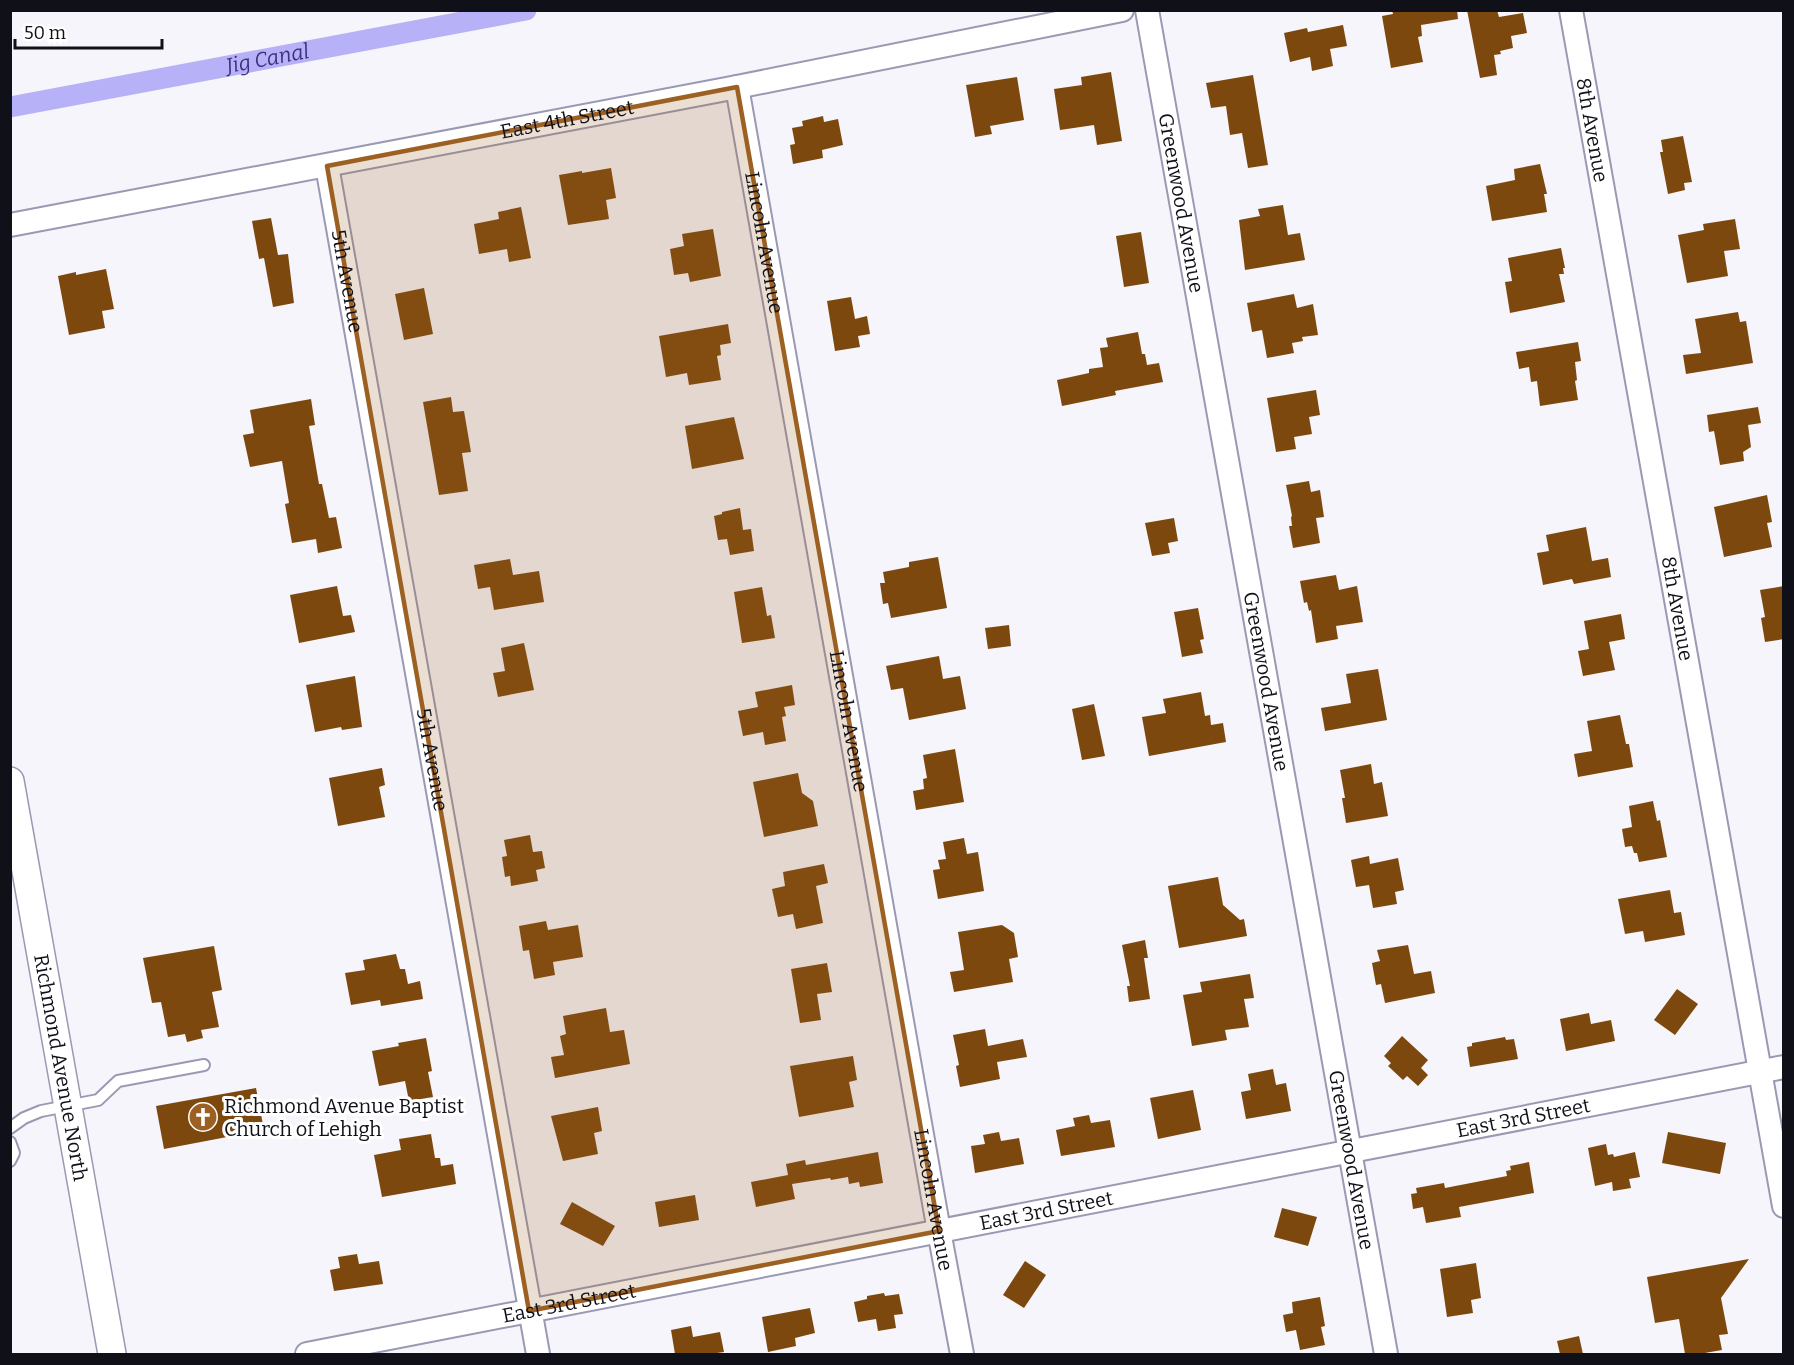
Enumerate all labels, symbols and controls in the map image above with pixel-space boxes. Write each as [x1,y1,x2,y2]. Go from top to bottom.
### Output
scale bar [15,12,162,50]
text: 50 m [24,22,66,44]
water label: Jig Canal [222,38,312,80]
street label: 8th Avenue [1571,76,1613,184]
street label: East 4th Street [498,95,636,144]
street label: Greenwood Avenue [1154,111,1209,295]
street label: Lincoln Avenue [740,170,789,315]
street label: 5th Avenue [327,228,368,335]
street label: 8th Avenue [1657,554,1699,663]
street label: Greenwood Avenue [1239,590,1294,773]
street label: Lincoln Avenue [825,648,873,794]
street label: 5th Avenue [411,706,453,813]
street label: Richmond Avenue North [29,952,93,1183]
street label: Greenwood Avenue [1324,1068,1379,1252]
street label: East 3rd Street [1454,1093,1592,1142]
place label: Richmond Avenue Baptist Church of Lehigh [224,1094,464,1141]
church icon: Richmond Avenue Baptist Church of Lehigh [187,1101,219,1133]
street label: Lincoln Avenue [909,1127,958,1273]
street label: East 3rd Street [977,1186,1115,1235]
street label: East 3rd Street [500,1278,638,1328]

